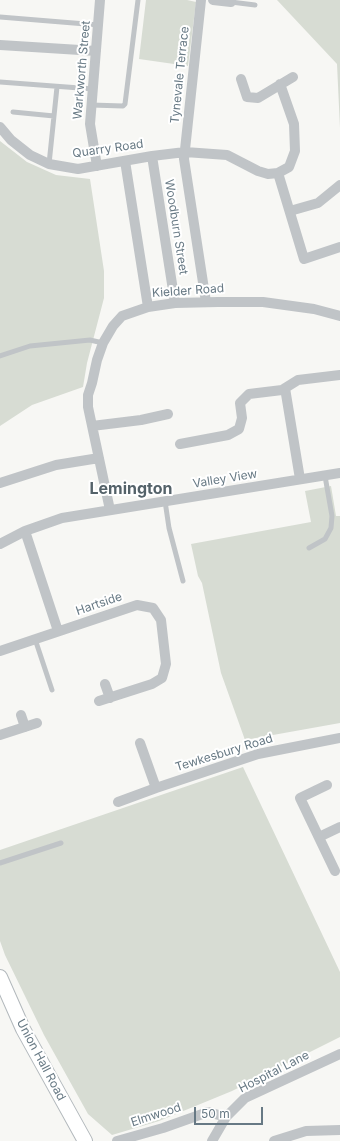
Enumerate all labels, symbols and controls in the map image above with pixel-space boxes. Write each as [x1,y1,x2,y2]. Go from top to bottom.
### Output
street label: Warkworth Street [71,20,93,120]
street label: Tynevale Terrace [168,26,192,124]
street label: Quarry Road [72,137,144,161]
street label: Woodburn Street [161,178,191,276]
street label: Kielder Road [151,281,225,301]
street label: Valley View [192,467,258,491]
district label: Lemington [89,479,173,499]
street label: Hartside [74,589,124,619]
street label: Tewkesbury Road [173,731,275,775]
street label: Union Hall Road [13,1017,69,1103]
street label: Hospital Lane [236,1048,312,1096]
scale bar [196,1099,265,1125]
street label: Elmwood [129,1100,183,1130]
text: 50 m [201,1106,230,1121]

